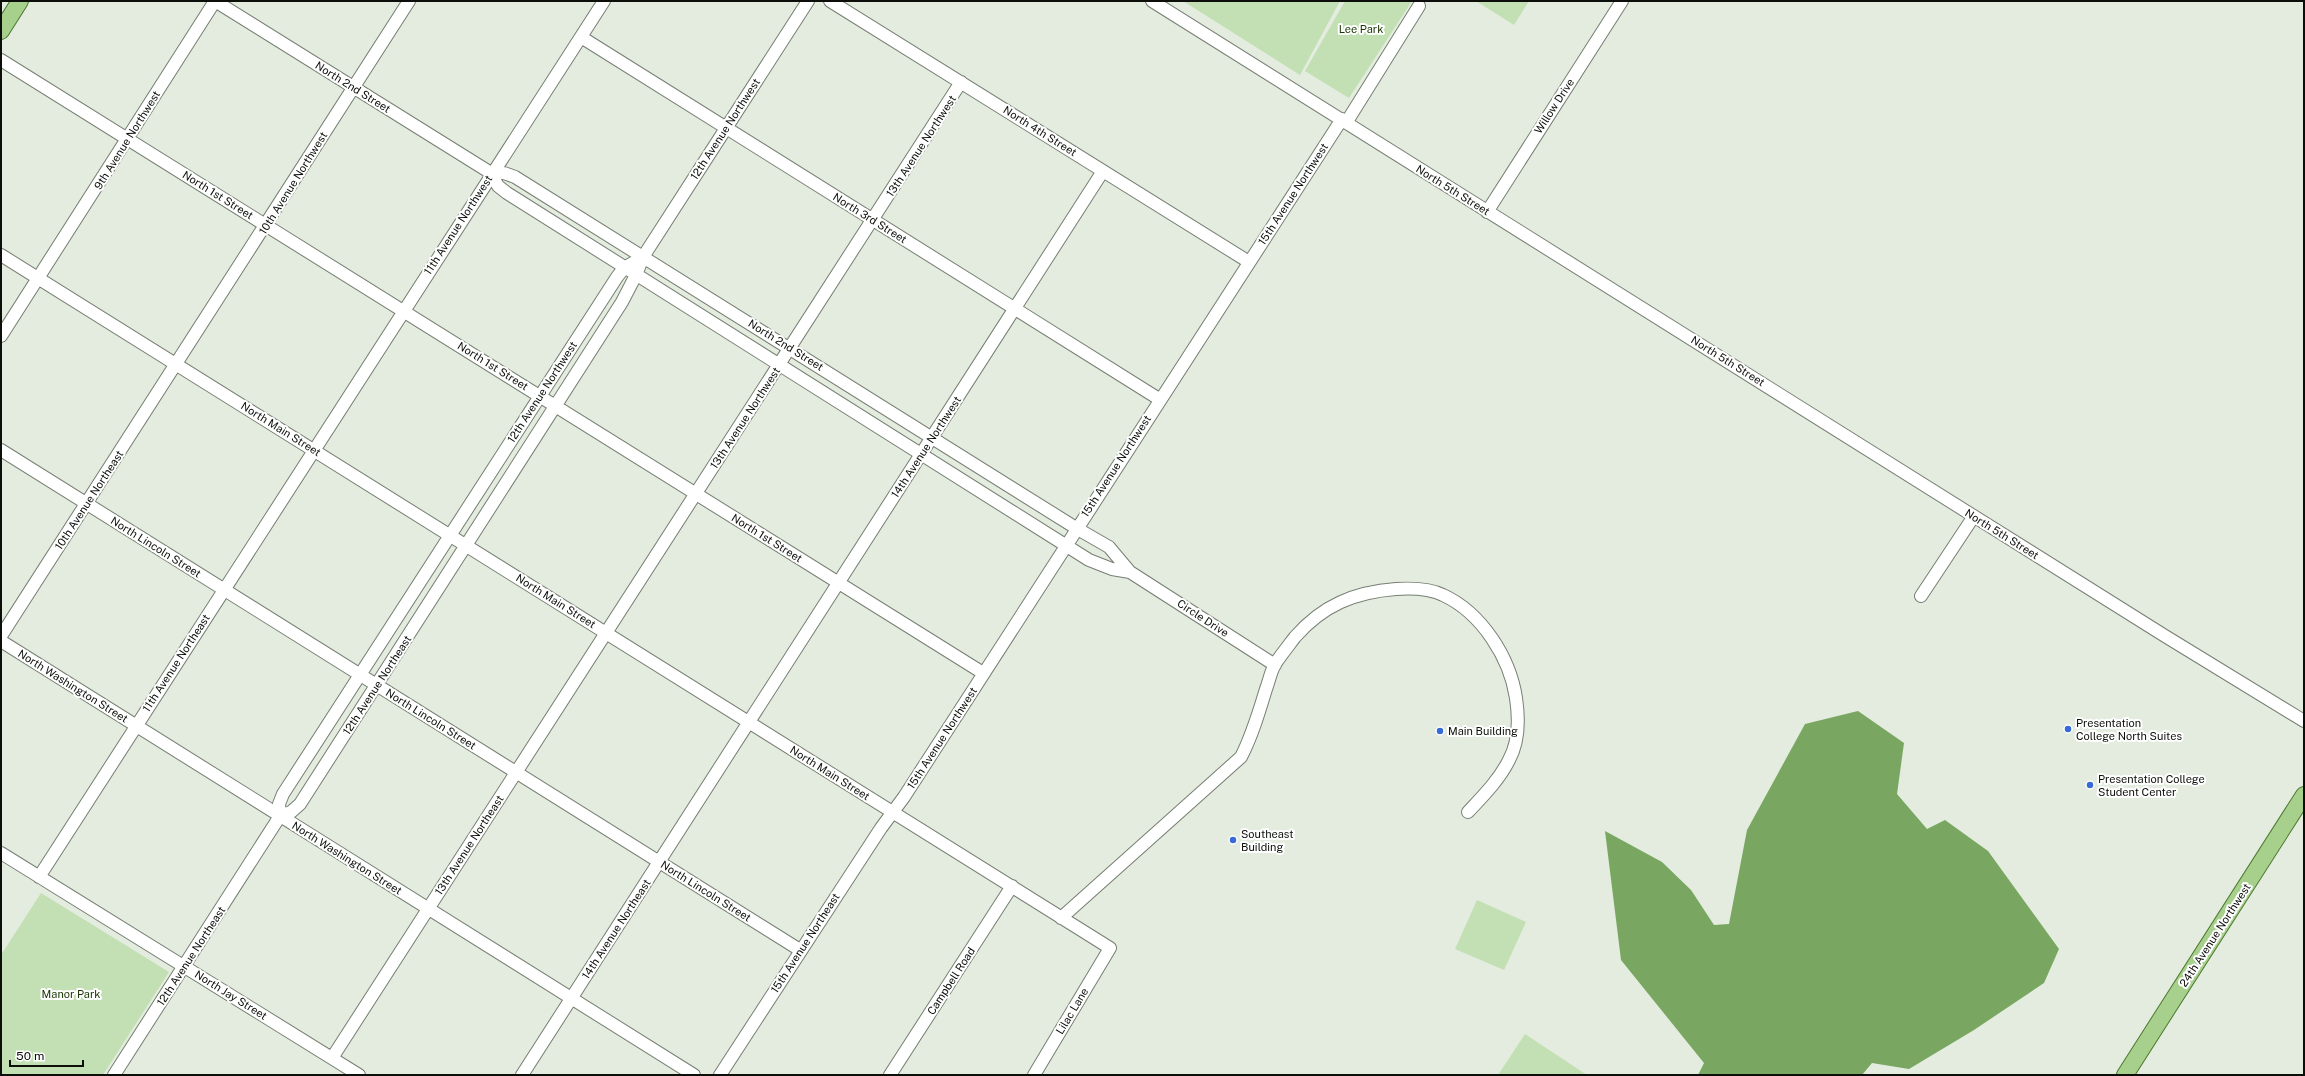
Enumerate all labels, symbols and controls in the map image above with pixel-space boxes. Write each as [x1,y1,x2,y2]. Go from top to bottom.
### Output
park label: Lee Park [1339,23,1383,35]
street label: North 2nd Street [313,59,393,115]
street label: 12th Avenue Northwest [688,76,762,182]
street label: Willow Drive [1532,76,1576,136]
street label: 9th Avenue Northwest [92,89,162,191]
street label: 13th Avenue Northwest [884,93,958,199]
street label: North 4th Street [1001,104,1079,158]
street label: 10th Avenue Northwest [257,130,329,236]
street label: 15th Avenue Northwest [1256,141,1330,247]
street label: North 5th Street [1414,163,1492,217]
street label: North 1st Street [181,168,255,222]
street label: 11th Avenue Northwest [421,173,495,277]
street label: North 3rd Street [831,191,909,245]
street label: North 2nd Street [746,317,826,373]
street label: North 5th Street [1689,334,1767,388]
street label: North 1st Street [456,339,530,393]
street label: 12th Avenue Northwest [505,339,579,445]
street label: 13th Avenue Northwest [708,365,782,471]
street label: 14th Avenue Northwest [889,394,963,500]
street label: North Main Street [239,400,323,458]
street label: 15th Avenue Northwest [1079,413,1153,519]
street label: 10th Avenue Northeast [52,448,126,552]
street label: North 5th Street [1963,507,2041,561]
street label: North 1st Street [730,511,804,565]
street label: North Lincoln Street [109,514,203,580]
street label: North Main Street [514,572,598,630]
street label: Circle Drive [1175,597,1231,639]
street label: 11th Avenue Northeast [140,612,212,714]
street label: 12th Avenue Northeast [340,633,414,737]
street label: North Washington Street [16,647,130,725]
street label: 15th Avenue Northwest [905,685,979,791]
street label: North Lincoln Street [384,686,478,752]
place label: Presentation College North Suites [2076,717,2182,742]
marker: Presentation College North Suites [2063,724,2073,734]
place label: Main Building [1448,725,1518,737]
marker: Main Building [1435,726,1445,736]
street label: North Main Street [788,744,872,802]
place label: Presentation College Student Center [2098,773,2205,798]
marker: Presentation College Student Center [2085,780,2095,790]
street label: 13th Avenue Northeast [432,793,506,897]
street label: North Washington Street [290,819,404,897]
place label: Southeast Building [1241,828,1293,853]
marker: Southeast Building [1228,835,1238,845]
street label: North Lincoln Street [659,858,753,924]
street label: 14th Avenue Northeast [579,877,653,981]
street label: 24th Avenue Northwest [2177,881,2253,989]
street label: 15th Avenue Northeast [768,891,842,995]
street label: 12th Avenue Northeast [154,904,228,1008]
street label: Campbell Road [925,945,977,1017]
street label: North Jay Street [193,968,269,1022]
street label: Lilac Lane [1053,986,1091,1036]
park label: Manor Park [42,988,100,1000]
scale bar [10,1042,83,1068]
text: 50 m [16,1049,44,1063]

